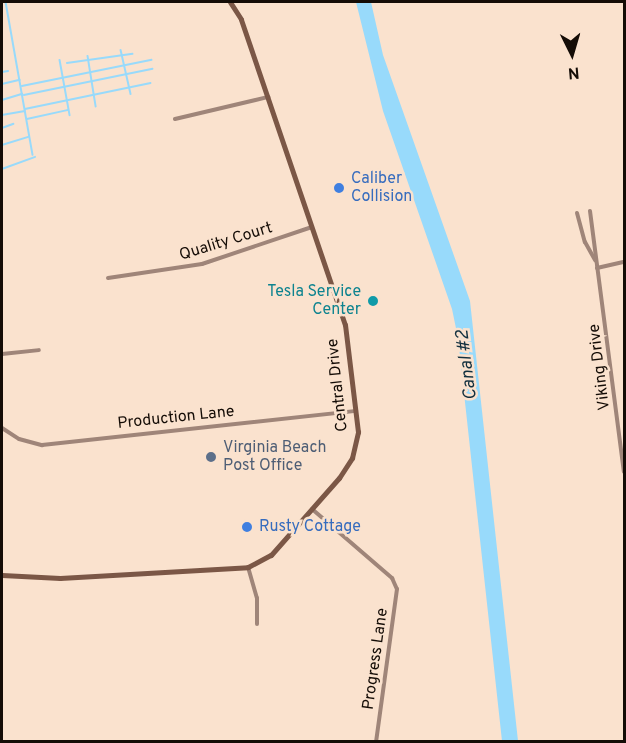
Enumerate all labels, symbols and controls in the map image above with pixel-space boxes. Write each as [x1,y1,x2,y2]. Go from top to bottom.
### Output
north arrow [542,24,602,84]
text: N [567,61,580,82]
place label: Caliber Collision [351,169,412,207]
marker: Caliber Collision [332,181,346,195]
street label: Quality Court [177,219,275,265]
place label: Tesla Service Center [267,282,361,320]
marker: Tesla Service Center [366,294,380,308]
street label: Viking Drive [585,323,615,411]
water label: Canal #2 [453,329,483,401]
street label: Central Drive [324,337,352,433]
street label: Production Lane [116,402,236,434]
place label: Virginia Beach Post Office [223,438,326,476]
marker: Virginia Beach Post Office [204,450,218,464]
place label: Rusty Cottage [259,517,361,537]
marker: Rusty Cottage [240,520,254,534]
street label: Progress Lane [359,607,393,711]

